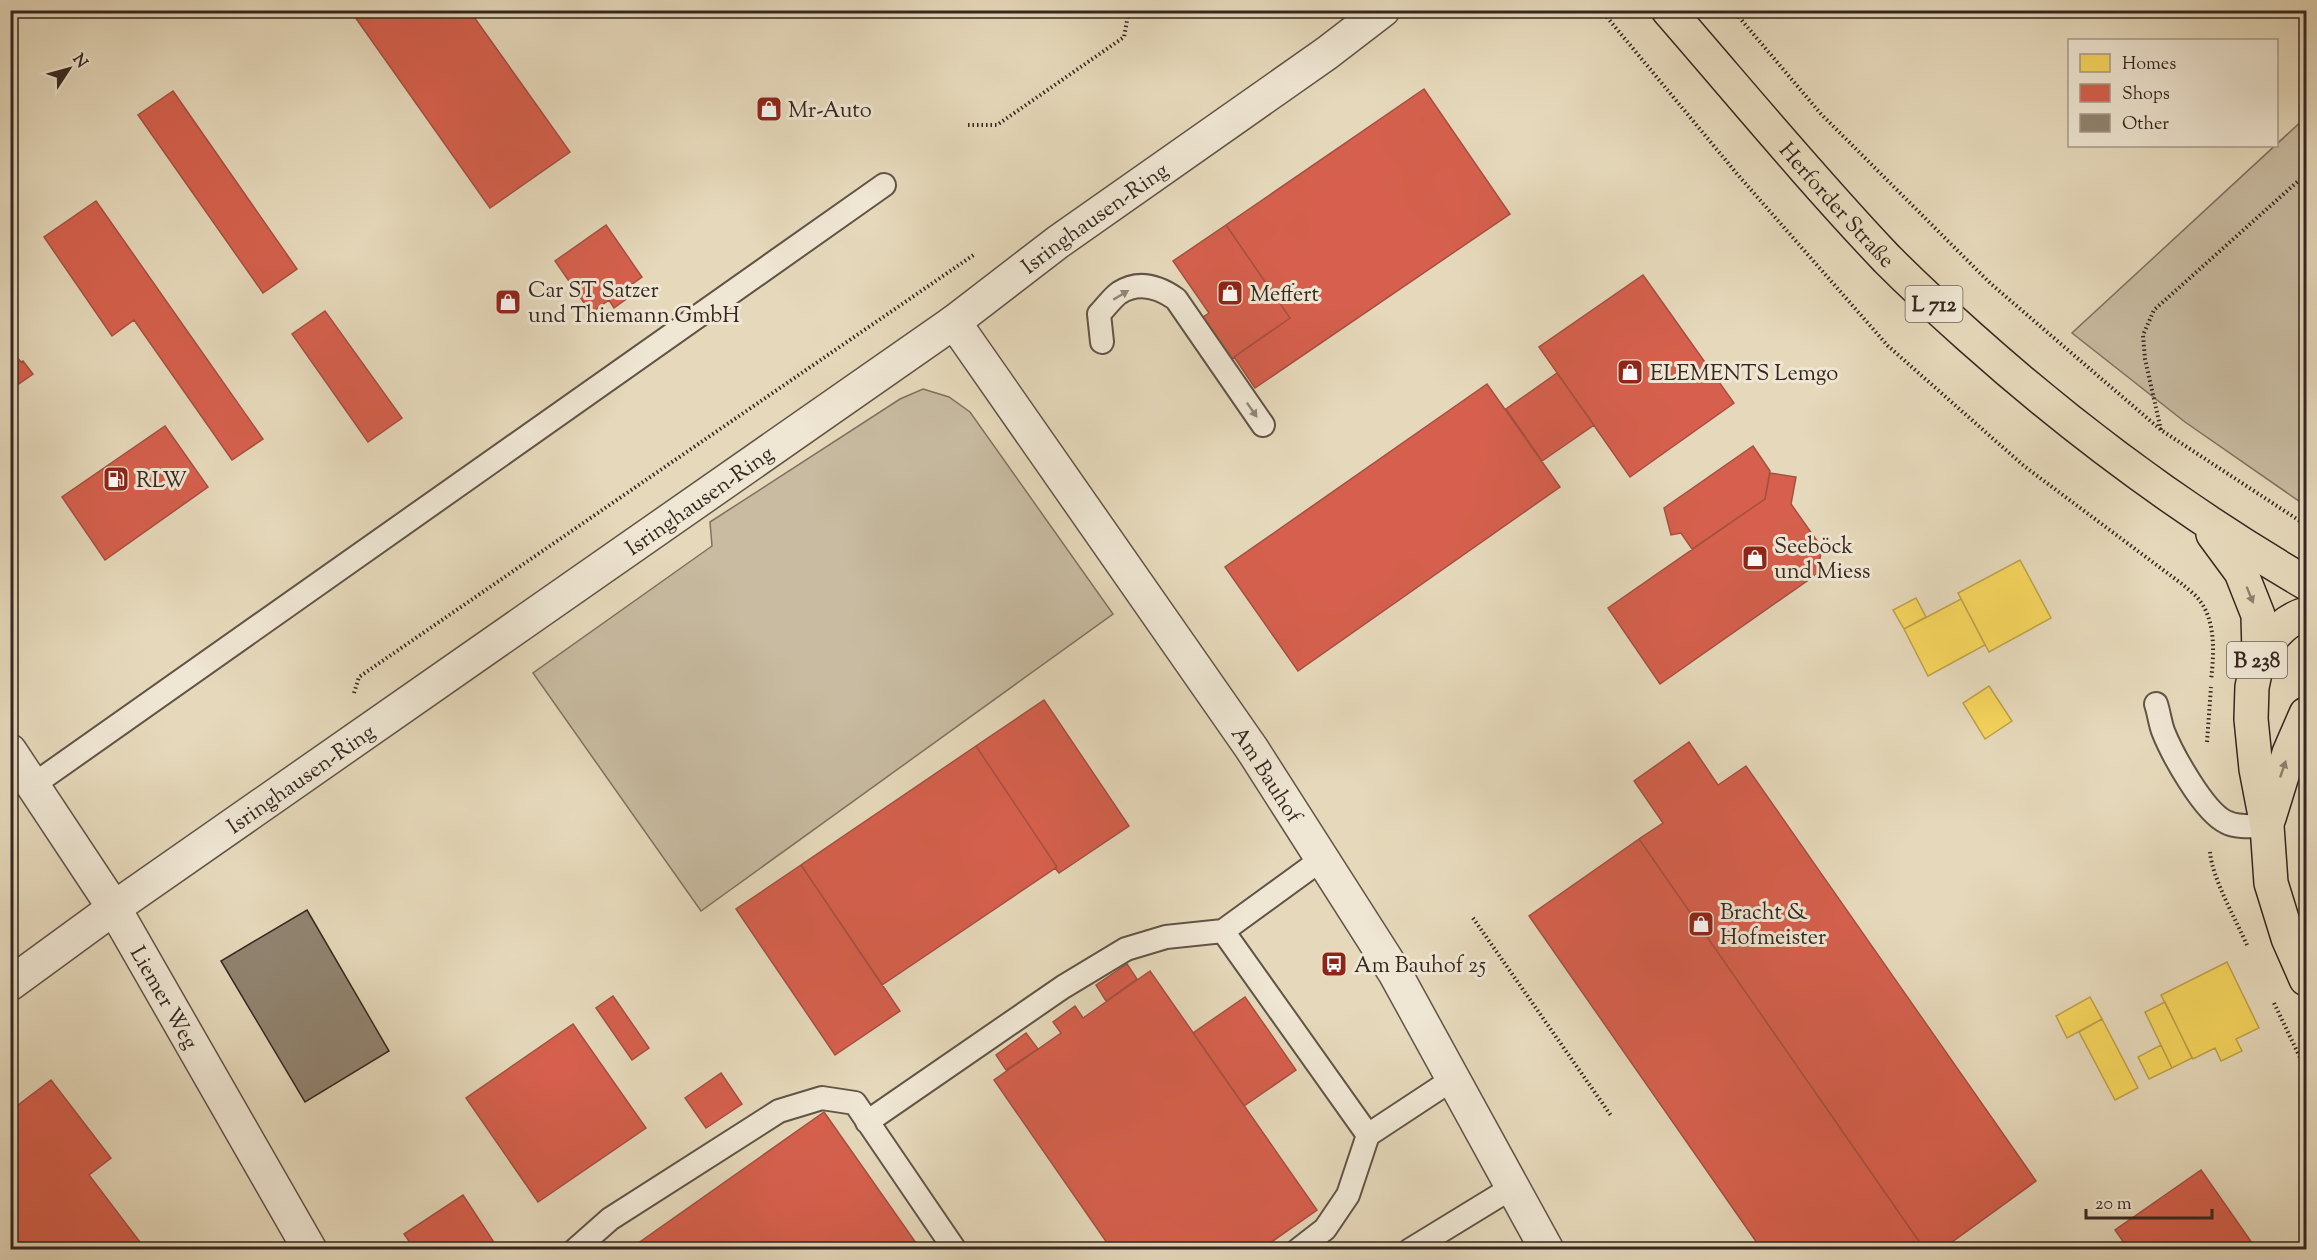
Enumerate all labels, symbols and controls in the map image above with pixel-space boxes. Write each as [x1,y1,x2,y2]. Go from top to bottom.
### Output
north arrow [39,39,99,99]
legend [2068,39,2278,147]
text: N [66,50,92,74]
text: Homes [2122,52,2176,78]
text: Shops [2122,82,2170,108]
shop icon: Mr-Auto [754,94,784,124]
place label: Mr-Auto [788,96,872,128]
text: Other [2122,112,2169,138]
street label: Herforder Straße [1770,136,1901,277]
street label: Isringhausen-Ring [1016,156,1176,283]
place label: Car ST Satzer und Thiemann GmbH [528,276,740,333]
shop icon: Meffert [1215,278,1245,308]
place label: Meffert [1250,280,1320,312]
road number: L 712 [1906,286,1962,322]
shop icon: Car ST Satzer und Thiemann GmbH [493,287,523,317]
one-way arrow [1113,289,1130,300]
shop icon: ELEMENTS Lemgo [1615,357,1645,387]
place label: ELEMENTS Lemgo [1650,359,1838,391]
one-way arrow [1246,402,1257,418]
street label: Isringhausen-Ring [620,439,781,565]
fuel station icon: RLW [101,464,131,494]
place label: RLW [136,466,187,498]
place label: Seeböck und Miess [1774,532,1870,589]
shop icon: Seeböck und Miess [1740,543,1770,573]
one-way arrow [2245,587,2255,605]
road number: B 238 [2227,642,2287,678]
street label: Isringhausen-Ring [221,717,383,843]
street label: Am Bauhof [1222,721,1309,831]
one-way arrow [2279,760,2288,778]
place label: Bracht & Hofmeister [1720,898,1826,955]
shop icon: Bracht & Hofmeister [1686,909,1716,939]
street label: Liemer Weg [120,941,205,1056]
bus stop icon: Am Bauhof 25 [1319,949,1349,979]
place label: Am Bauhof 25 [1354,951,1486,983]
scale bar [2086,1182,2212,1220]
text: 20 m [2095,1192,2132,1218]

